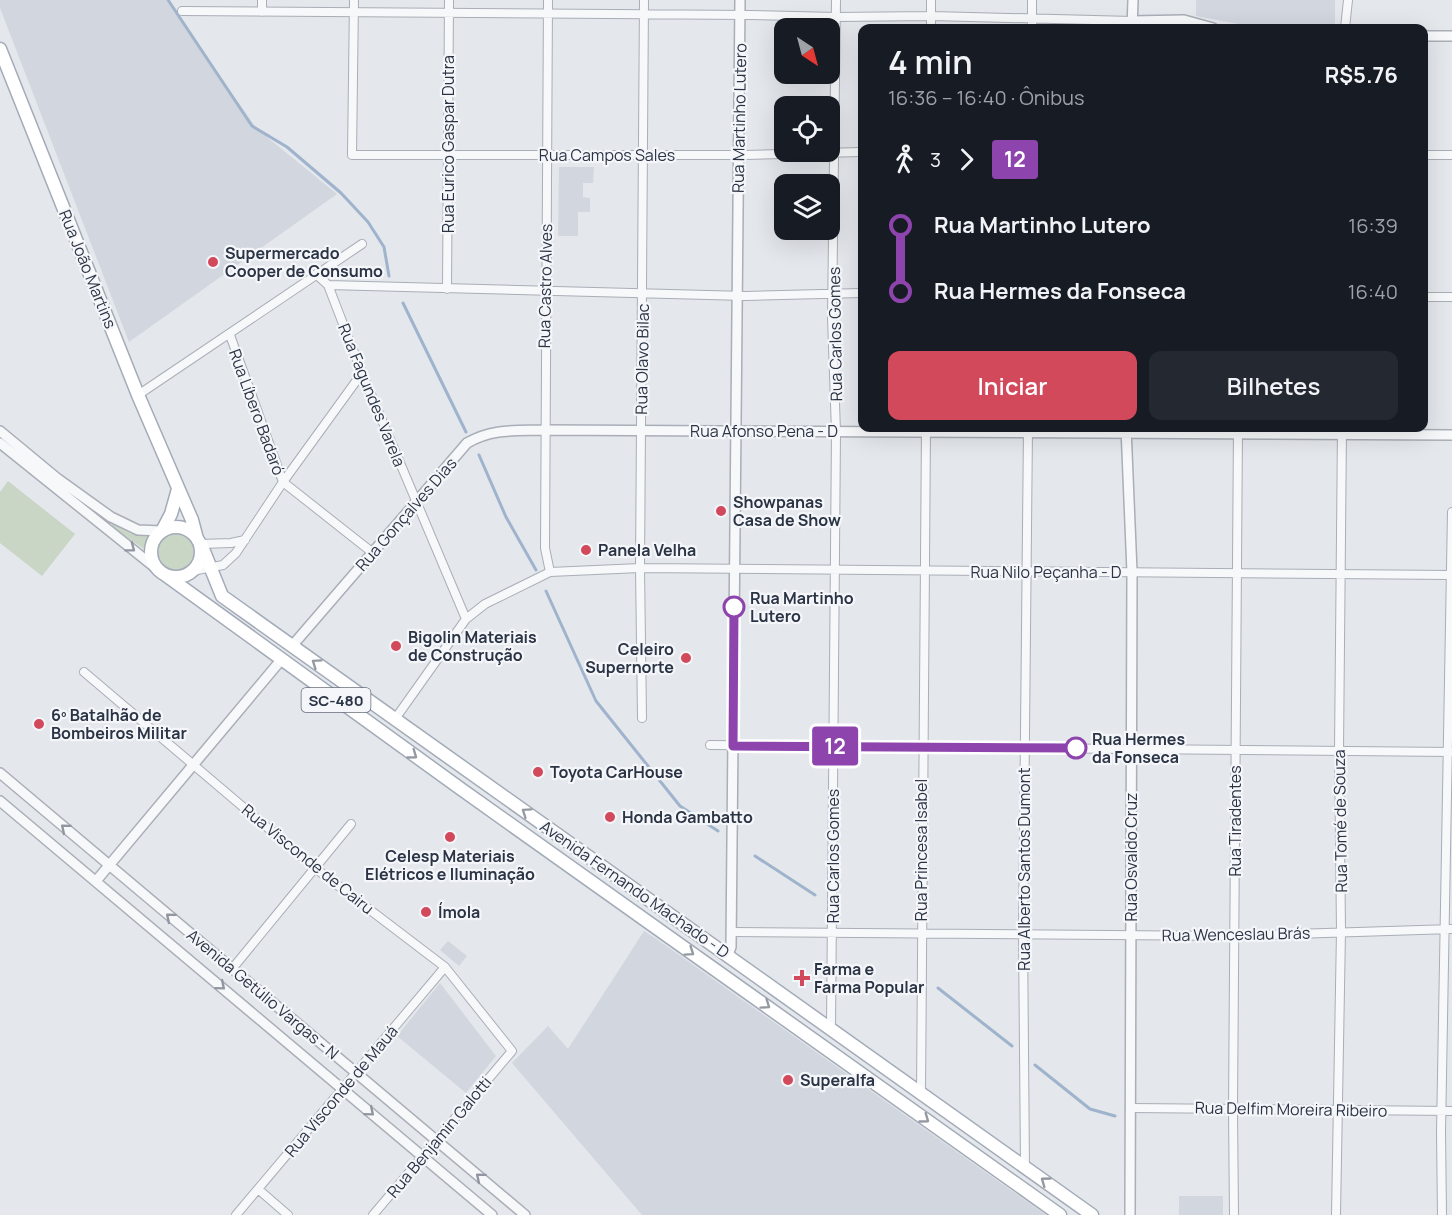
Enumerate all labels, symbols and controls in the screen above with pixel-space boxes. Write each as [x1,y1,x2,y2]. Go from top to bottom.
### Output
north arrow [774,18,840,84]
map controls [774,18,840,240]
text: 4 min [888,39,973,84]
street label: Rua Martinho Lutero [727,43,751,193]
street label: Rua Eurico Gaspar Dutra [437,55,459,233]
text: R$5.76 [1325,60,1398,90]
text: 16:36 – 16:40 · Ônibus [888,84,1084,111]
button: locate [774,96,840,162]
icon: walk [888,143,921,176]
icon: forward [950,143,983,176]
street label: Rua Campos Sales [539,144,675,166]
text: 12 [1004,145,1026,173]
text: 3 [930,146,941,173]
button: layers [774,174,840,240]
street label: Rua João Martins [54,206,122,332]
text: Rua Martinho Lutero [934,210,1151,240]
text: 16:39 [1348,212,1398,239]
street label: Rua Castro Alves [533,224,557,348]
place label: Supermercado Cooper de Consumo [225,242,383,282]
marker: Supermercado Cooper de Consumo [206,255,220,269]
street label: Rua Carlos Gomes [823,267,847,401]
text: Rua Hermes da Fonseca [934,276,1186,306]
text: 16:40 [1348,278,1398,305]
street label: Rua Olavo Bilac [630,303,654,415]
street label: Rua Fagundes Varela [333,320,411,470]
street label: Rua Líbero Badaró [224,346,290,478]
button: Iniciar [888,351,1137,420]
button: Bilhetes [1149,351,1398,420]
street label: Rua Afonso Pena - D [690,420,838,442]
street label: Rua Gonçalves Dias [351,453,461,575]
place label: Showpanas Casa de Show [733,491,841,531]
marker: Showpanas Casa de Show [714,504,728,518]
place label: Panela Velha [598,539,696,561]
one-way arrow [124,540,135,551]
marker: Panela Velha [579,543,593,557]
street label: Rua Nilo Peçanha - D [970,561,1122,583]
place label: Rua Martinho Lutero [750,587,854,627]
marker: Rua Martinho Lutero [723,596,745,618]
place label: Bigolin Materiais de Construção [408,626,537,666]
place label: Celeiro Supernorte [585,638,674,678]
marker: Bigolin Materiais de Construção [389,639,403,653]
marker: Celeiro Supernorte [679,651,693,665]
one-way arrow [311,659,322,670]
road number: SC-480 [302,688,370,712]
place label: 6º Batalhão de Bombeiros Militar [51,704,187,744]
marker: 6º Batalhão de Bombeiros Militar [32,717,46,731]
line badge: 12 [808,726,862,766]
place label: Rua Hermes da Fonseca [1092,728,1185,768]
text: 12 [824,732,846,760]
marker: Rua Hermes da Fonseca [1065,737,1087,759]
one-way arrow [406,748,417,759]
street label: Rua Tomé de Souza [1328,749,1352,893]
place label: Toyota CarHouse [550,761,683,783]
marker: Toyota CarHouse [531,765,545,779]
street label: Rua Tiradentes [1224,765,1246,877]
street label: Rua Alberto Santos Dumont [1013,767,1035,971]
street label: Rua Princesa Isabel [910,779,932,921]
street label: Rua Carlos Gomes [822,789,844,923]
street label: Rua Osvaldo Cruz [1120,793,1142,921]
street label: Rua Visconde de Cairu [237,799,379,919]
place label: Honda Gambatto [622,806,753,828]
one-way arrow [522,808,533,819]
marker: Honda Gambatto [603,810,617,824]
street label: Avenida Fernando Machado - D [536,815,734,963]
one-way arrow [61,824,72,835]
marker: Celesp Materiais Elétricos e Iluminação [443,830,457,844]
place label: Celesp Materiais Elétricos e Iluminação [365,845,535,885]
place label: Ímola [438,901,480,923]
marker: Ímola [419,905,433,919]
one-way arrow [166,913,177,924]
street label: Rua Wenceslau Brás [1162,922,1310,946]
street label: Avenida Getúlio Vargas - N [182,924,344,1064]
one-way arrow [684,945,695,956]
place label: Farma e Farma Popular [814,958,924,998]
marker: Farma e Farma Popular [795,971,809,985]
one-way arrow [214,979,225,990]
one-way arrow [759,998,770,1009]
street label: Rua Visconde de Mauá [279,1021,403,1161]
place label: Superalfa [800,1069,875,1091]
street label: Rua Benjamin Galotti [382,1072,496,1202]
marker: Superalfa [781,1073,795,1087]
street label: Rua Delfim Moreira Ribeiro [1195,1096,1387,1122]
one-way arrow [363,1105,374,1116]
one-way arrow [918,1112,929,1123]
one-way arrow [476,1174,487,1185]
one-way arrow [1040,1177,1051,1188]

